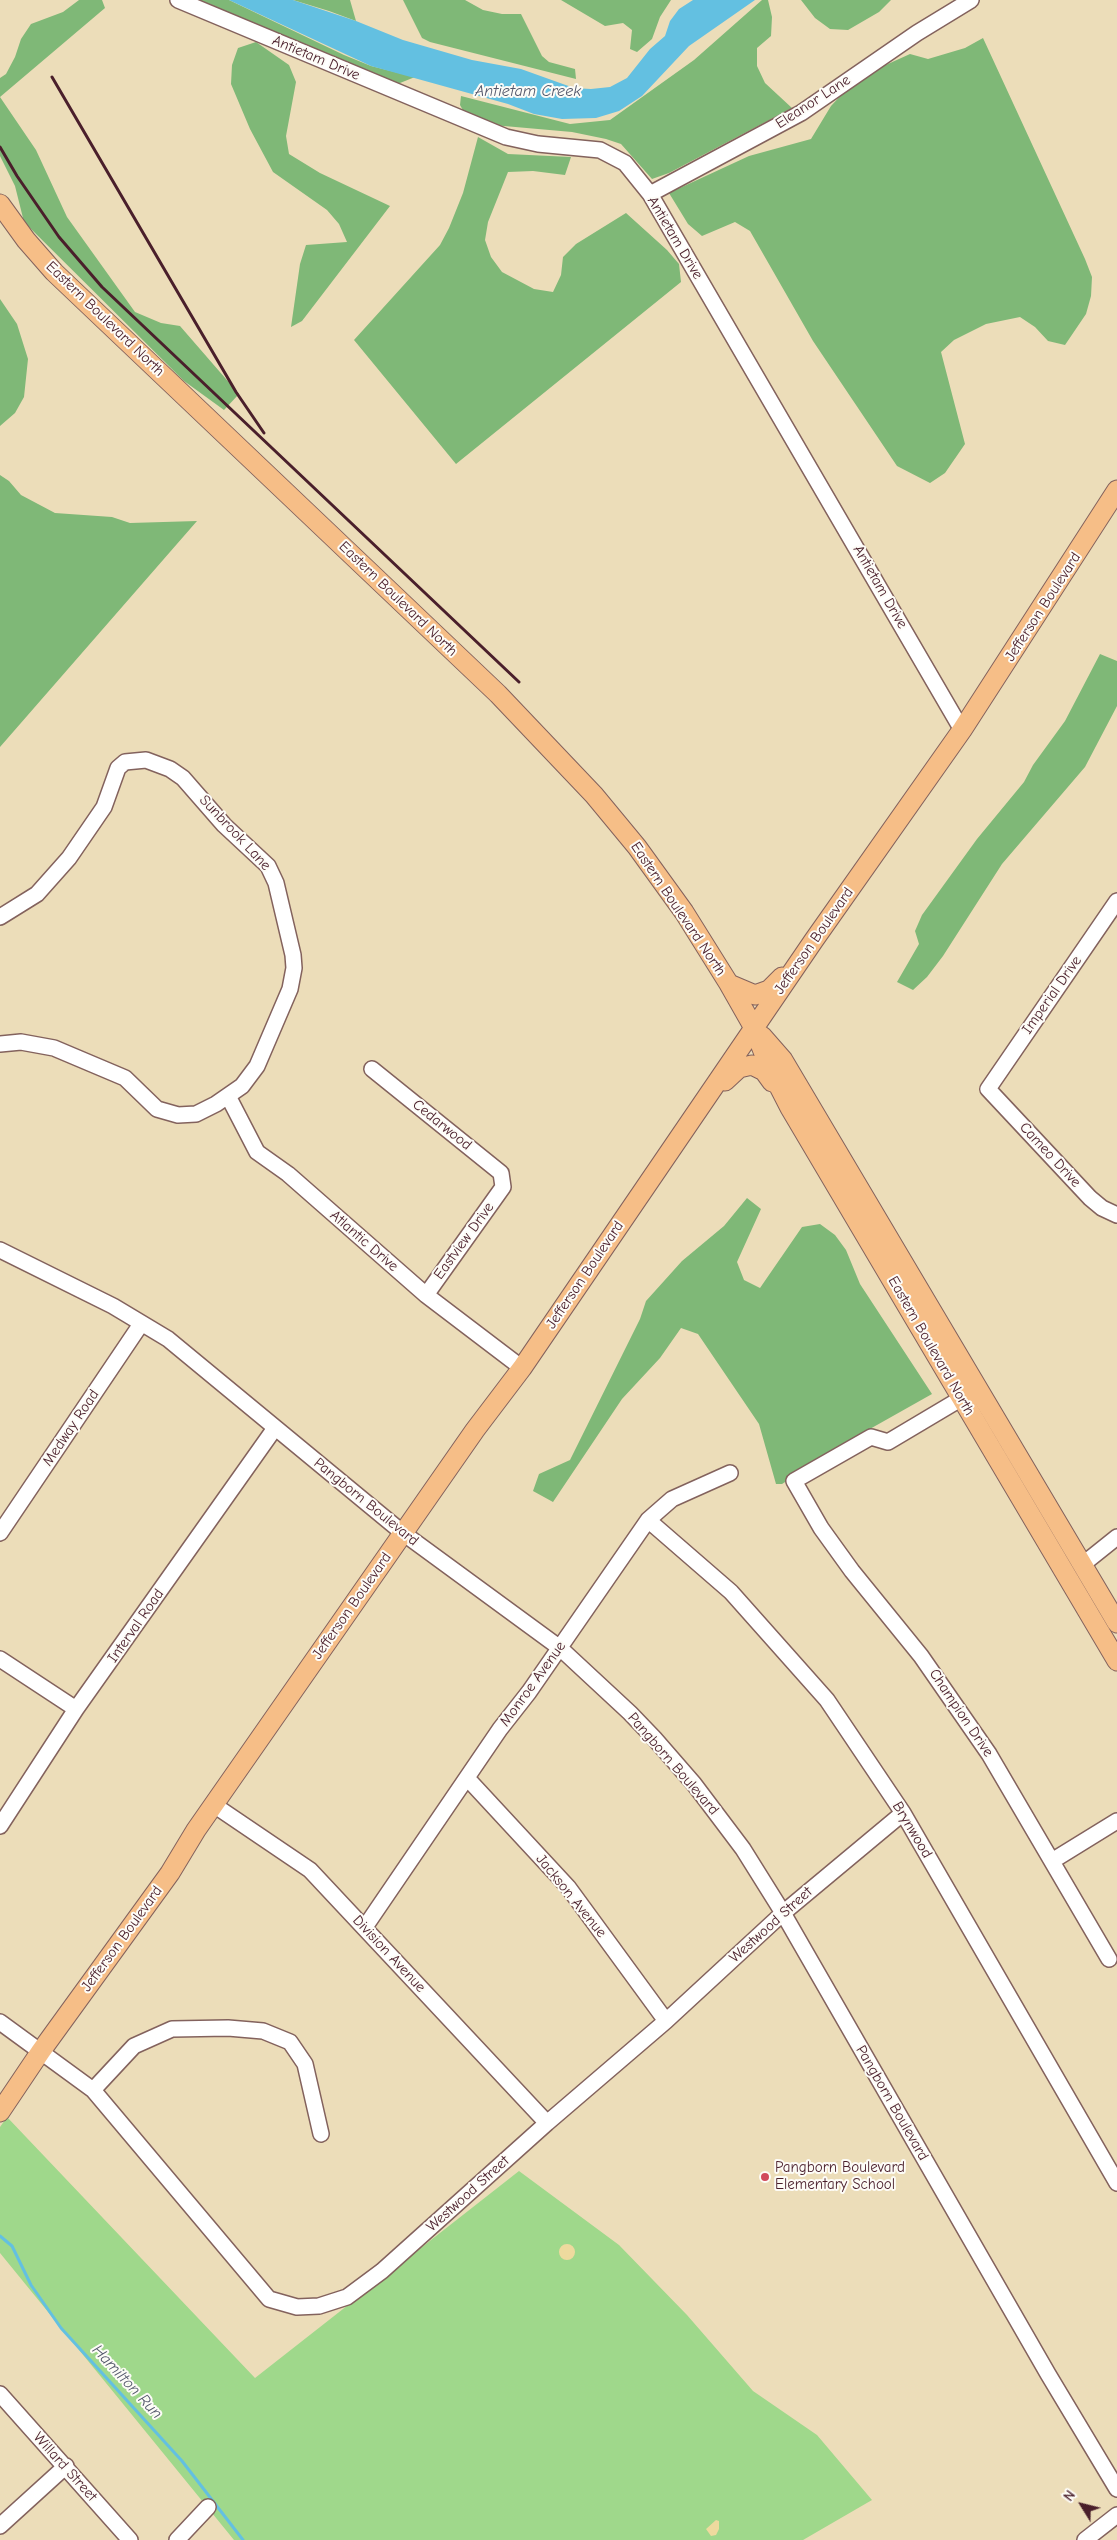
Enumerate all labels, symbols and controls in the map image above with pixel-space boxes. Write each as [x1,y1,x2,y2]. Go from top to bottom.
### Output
street label: Antietam Drive [269,31,363,85]
street label: Eleanor Lane [772,71,854,133]
water label: Antietam Creek [475,81,581,101]
street label: Antietam Drive [643,193,707,283]
street label: Eastern Boulevard North [42,258,168,380]
street label: Eastern Boulevard North [335,538,461,660]
street label: Antietam Drive [849,542,911,632]
street label: Jefferson Boulevard [1001,549,1085,665]
street label: Sunbrook Lane [195,791,275,875]
street label: Eastern Boulevard North [626,839,730,979]
street label: Jefferson Boulevard [770,884,858,998]
street label: Imperial Drive [1018,952,1086,1038]
street label: Cedarwood [409,1096,475,1154]
street label: Cameo Drive [1015,1119,1085,1191]
street label: Eastview Drive [430,1199,498,1283]
street label: Atlantic Drive [326,1206,402,1276]
street label: Jefferson Boulevard [542,1218,628,1332]
street label: Eastern Boulevard North [884,1273,978,1419]
street label: Medway Road [39,1386,103,1470]
street label: Pangborn Boulevard [310,1454,422,1550]
street label: Jefferson Boulevard [308,1549,396,1663]
street label: Interval Road [104,1586,168,1666]
street label: Monroe Avenue [496,1638,570,1730]
street label: Champion Drive [925,1666,997,1760]
street label: Pangborn Boulevard [624,1709,722,1819]
street label: Brynwood [888,1798,936,1862]
street label: Jackson Avenue [532,1851,610,1941]
street label: Jefferson Boulevard [78,1883,166,1995]
street label: Westwood Street [726,1883,816,1967]
street label: Division Avenue [349,1912,429,1996]
street label: Pangborn Boulevard [852,2042,932,2164]
street label: Westwood Street [423,2152,513,2236]
place label: Pangborn Boulevard Elementary School [775,2159,905,2194]
marker: Pangborn Boulevard Elementary School [759,2171,771,2183]
water label: Hamilton Run [88,2341,166,2423]
street label: Willard Street [29,2429,101,2505]
north arrow [1057,2480,1107,2530]
text: N [1060,2487,1079,2505]

